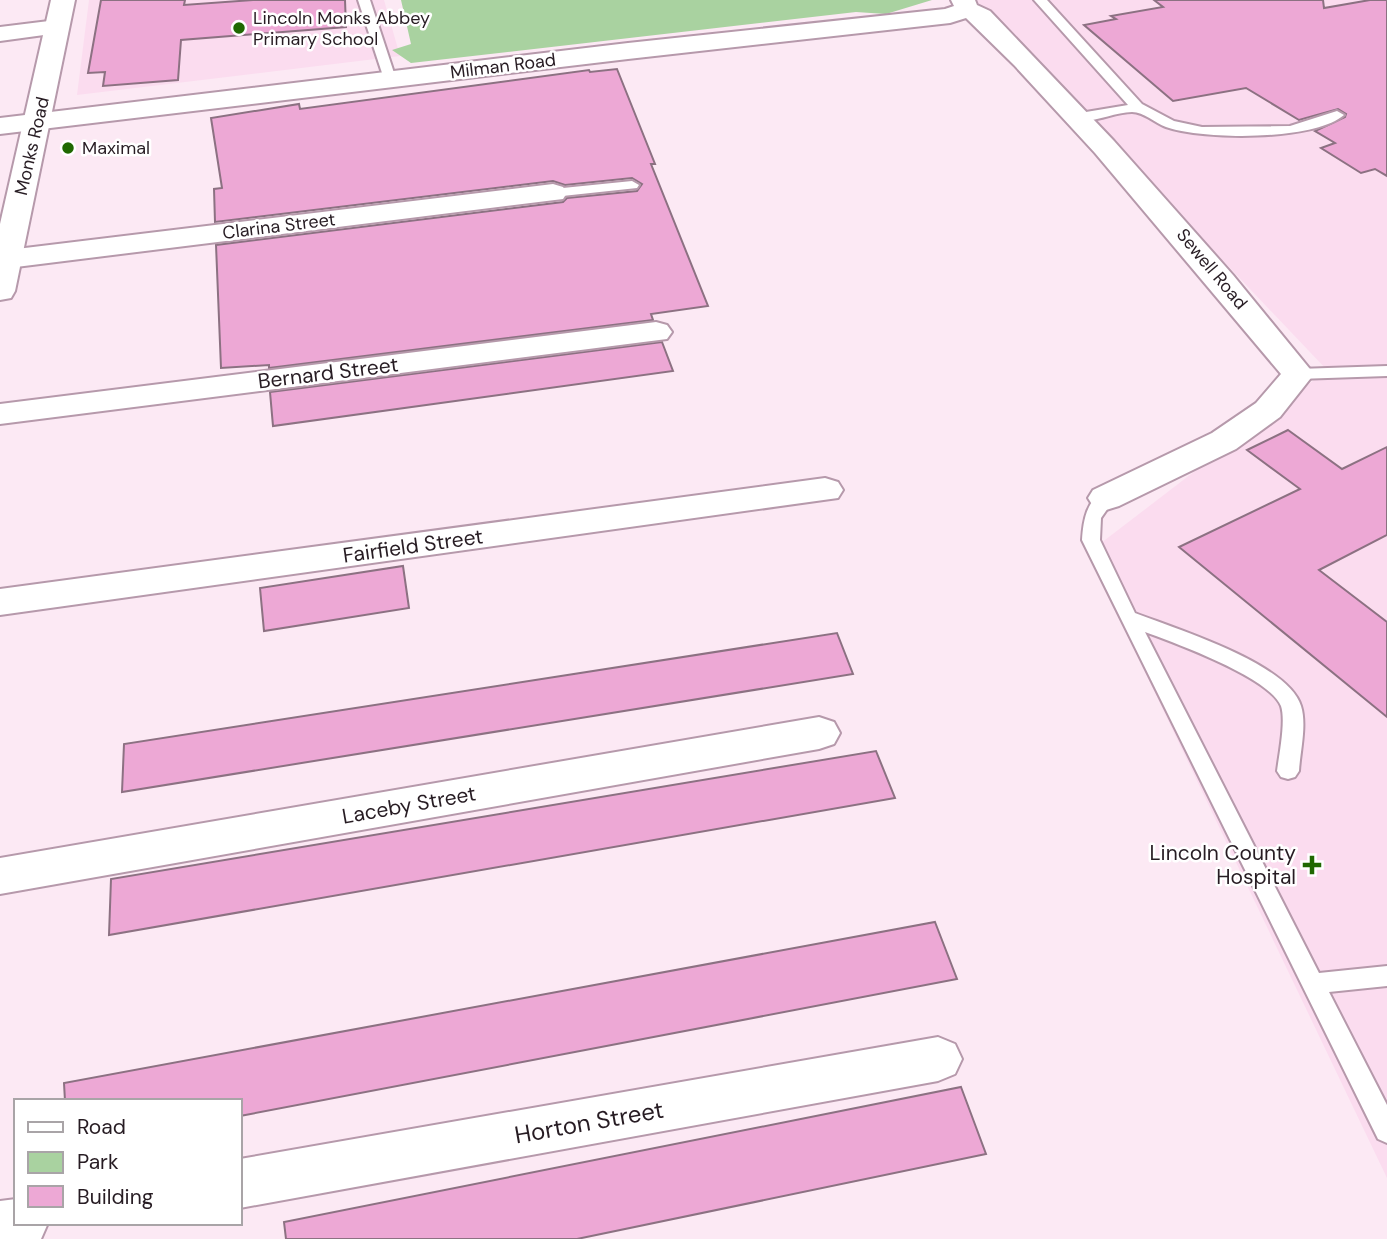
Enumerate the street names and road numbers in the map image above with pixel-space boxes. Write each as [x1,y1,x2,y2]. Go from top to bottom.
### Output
street label: Milman Road [449,48,557,84]
street label: Monks Road [9,94,55,198]
street label: Clarina Street [221,207,337,245]
street label: Sewell Road [1171,224,1253,314]
street label: Bernard Street [256,350,400,396]
street label: Fairfield Street [341,522,485,570]
street label: Laceby Street [340,779,478,831]
street label: Horton Street [512,1094,666,1150]

